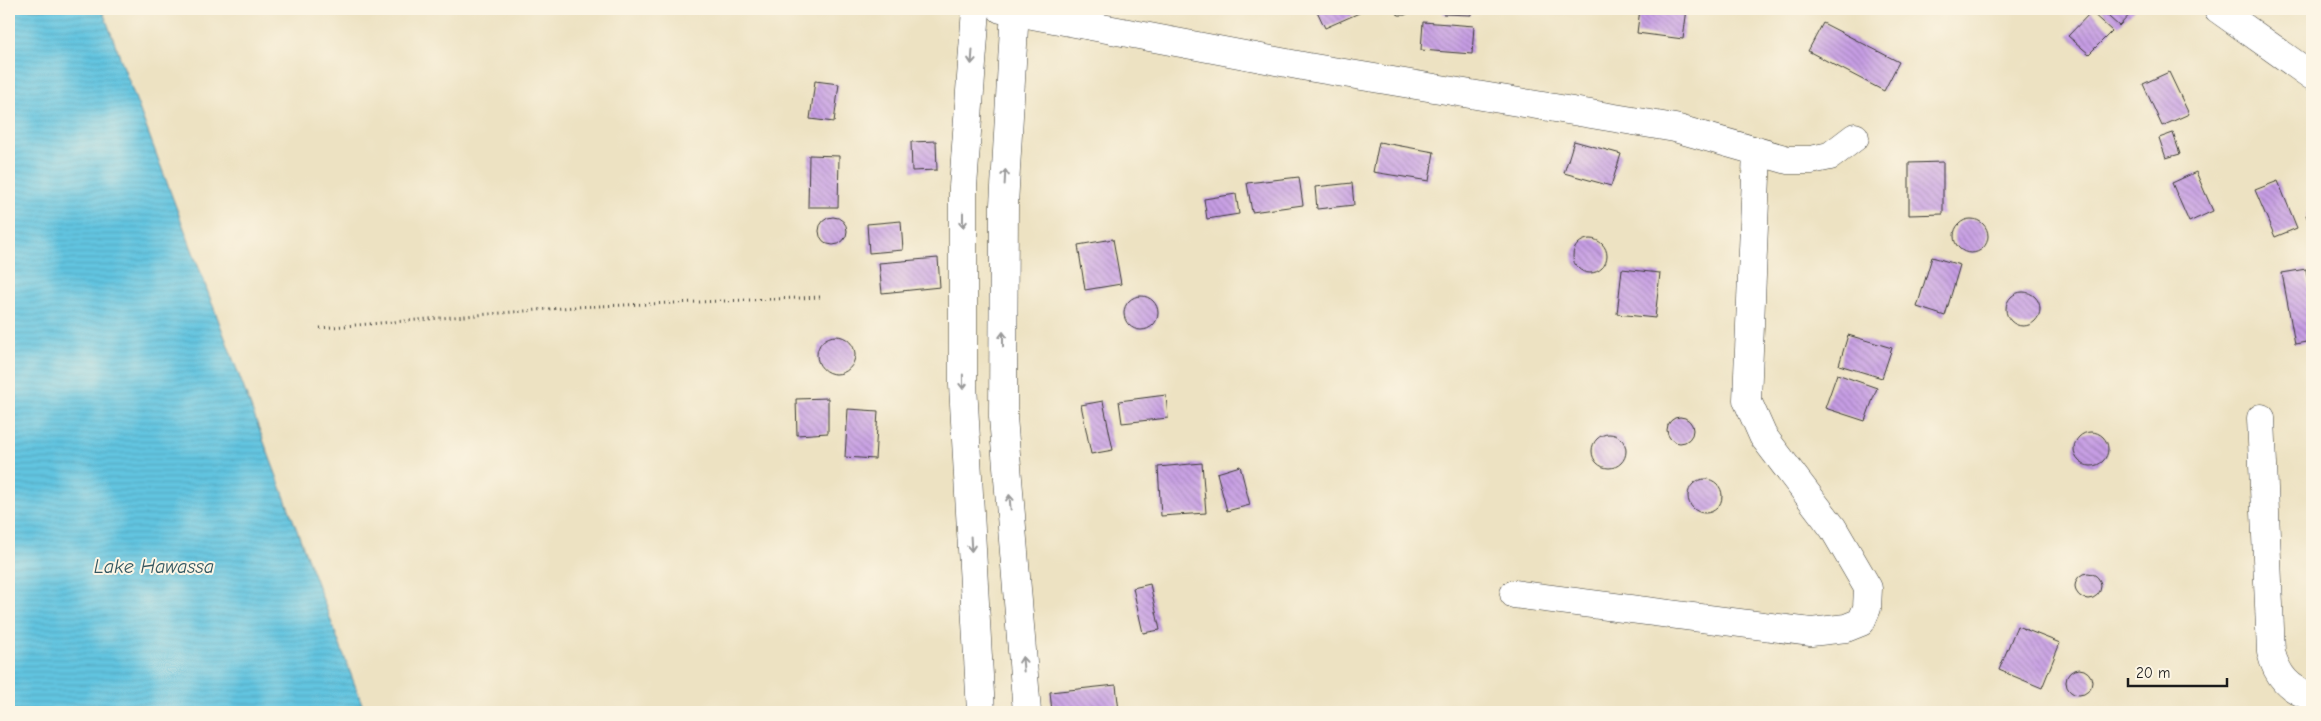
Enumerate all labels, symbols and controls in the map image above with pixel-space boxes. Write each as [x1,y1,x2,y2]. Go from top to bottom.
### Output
one-way arrow [968,49,977,65]
one-way arrow [1001,169,1010,185]
one-way arrow [958,211,968,227]
one-way arrow [998,332,1008,348]
one-way arrow [958,374,968,390]
one-way arrow [1005,494,1015,510]
one-way arrow [967,536,976,552]
water label: Lake Hawassa [94,555,214,578]
one-way arrow [1018,656,1028,672]
scale bar [2128,656,2227,688]
text: 20 m [2136,664,2170,682]

